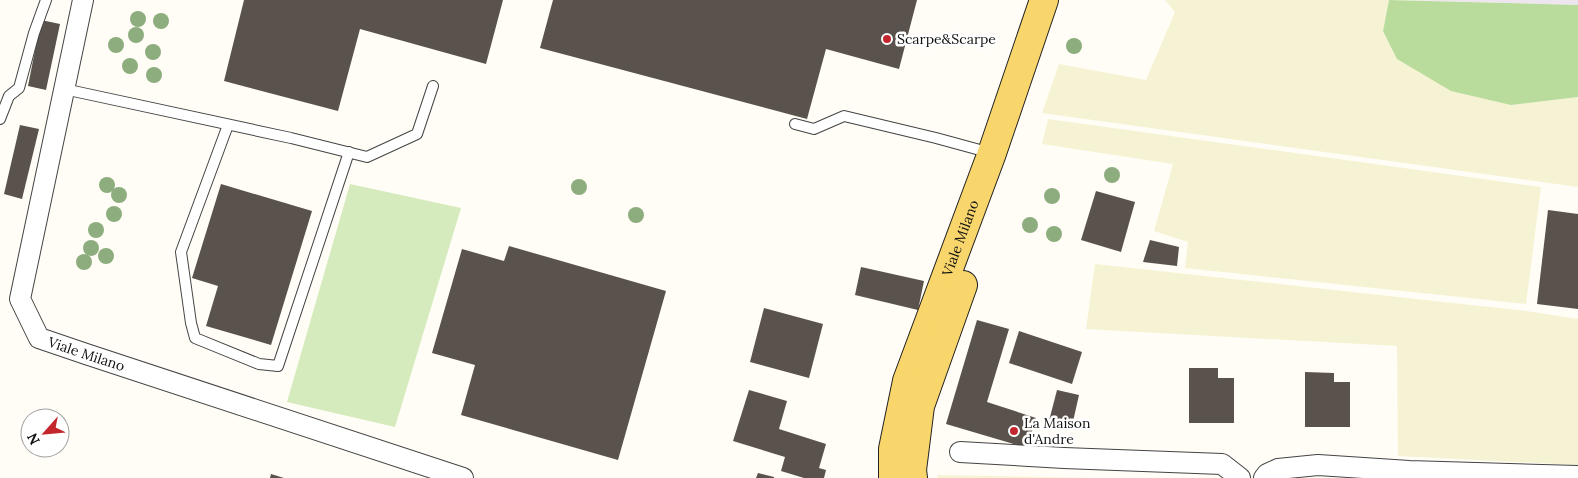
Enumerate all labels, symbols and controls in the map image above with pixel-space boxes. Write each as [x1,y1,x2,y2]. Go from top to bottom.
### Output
place label: Scarpe&Scarpe [897,30,996,48]
marker: Scarpe&Scarpe [881,33,893,45]
street label: Viale Milano [938,198,983,279]
street label: Viale Milano [45,332,127,375]
north arrow [20,408,70,458]
place label: La Maison d'Andre [1024,414,1091,448]
marker: La Maison d'Andre [1008,425,1020,437]
text: N [23,430,44,448]

